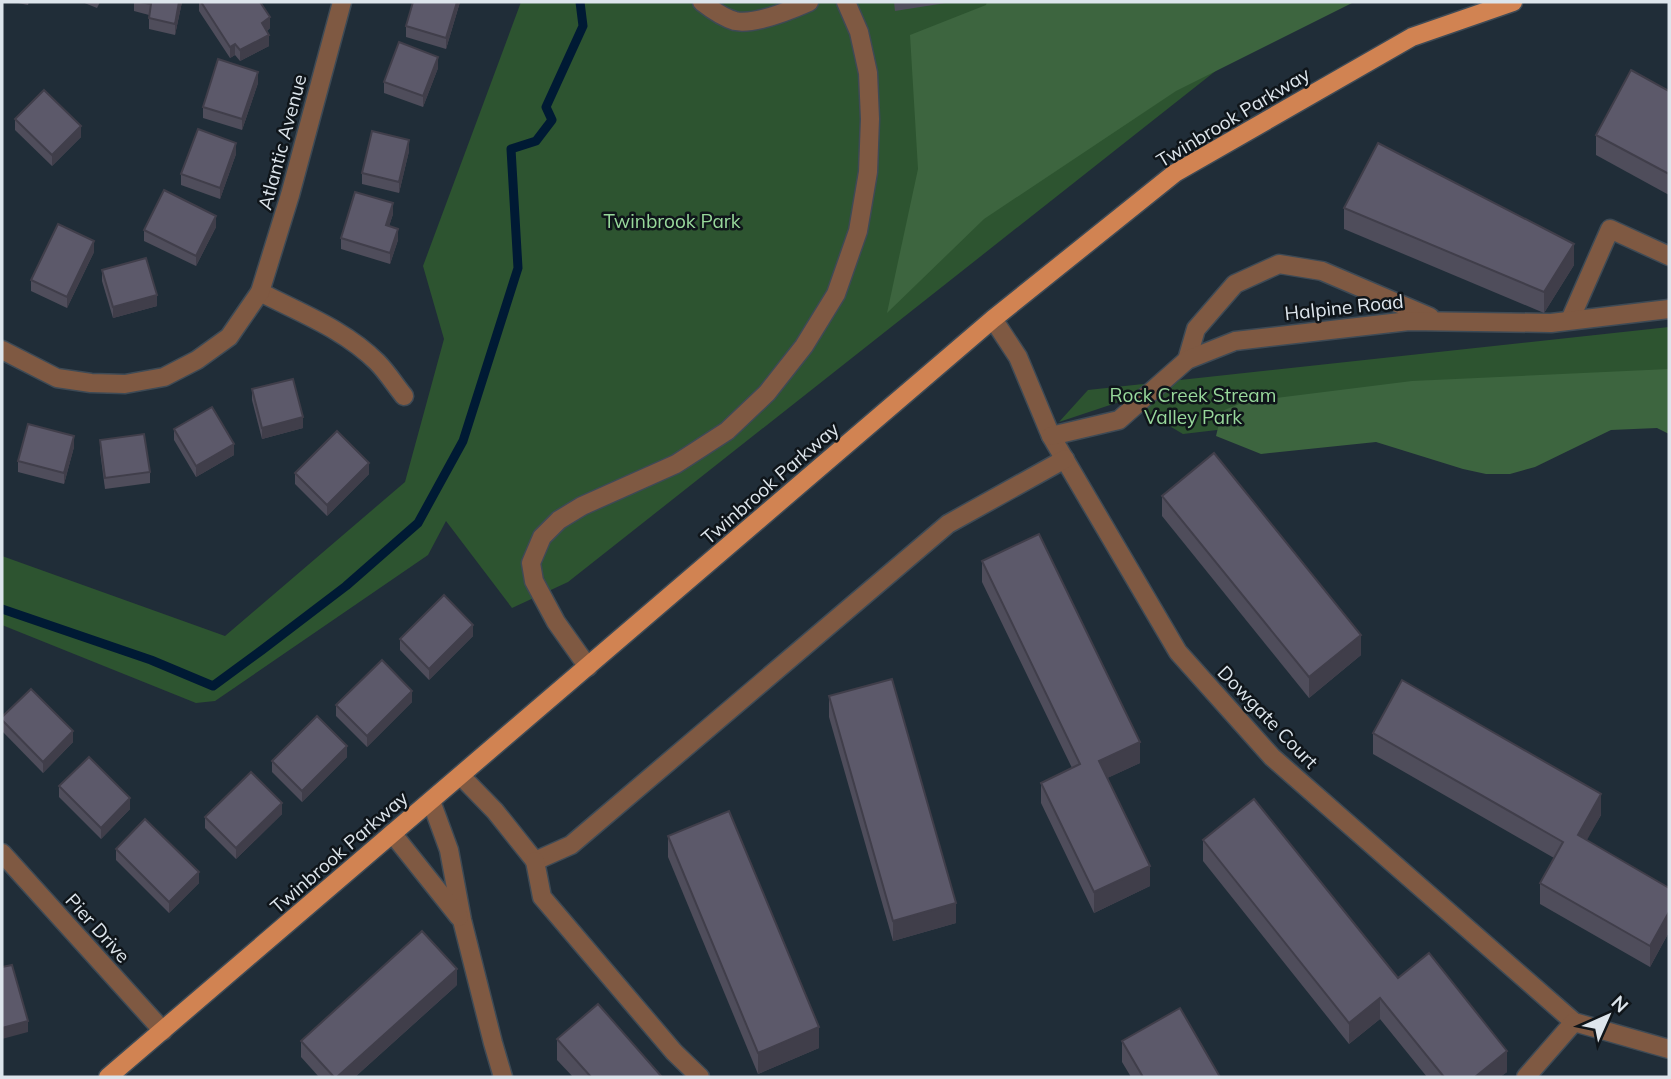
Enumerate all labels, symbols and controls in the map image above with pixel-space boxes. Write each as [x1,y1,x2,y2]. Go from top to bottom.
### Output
street label: Twinbrook Parkway [1152,62,1314,172]
street label: Atlantic Avenue [252,72,312,212]
park label: Twinbrook Park [604,209,741,233]
street label: Halpine Road [1283,289,1405,325]
park label: Rock Creek Stream Valley Park [1110,383,1276,429]
street label: Twinbrook Parkway [696,417,844,549]
street label: Dowgate Court [1213,660,1323,774]
street label: Twinbrook Parkway [265,786,413,918]
street label: Pier Drive [61,888,135,968]
north arrow [1573,981,1643,1051]
text: N [1606,990,1634,1018]

